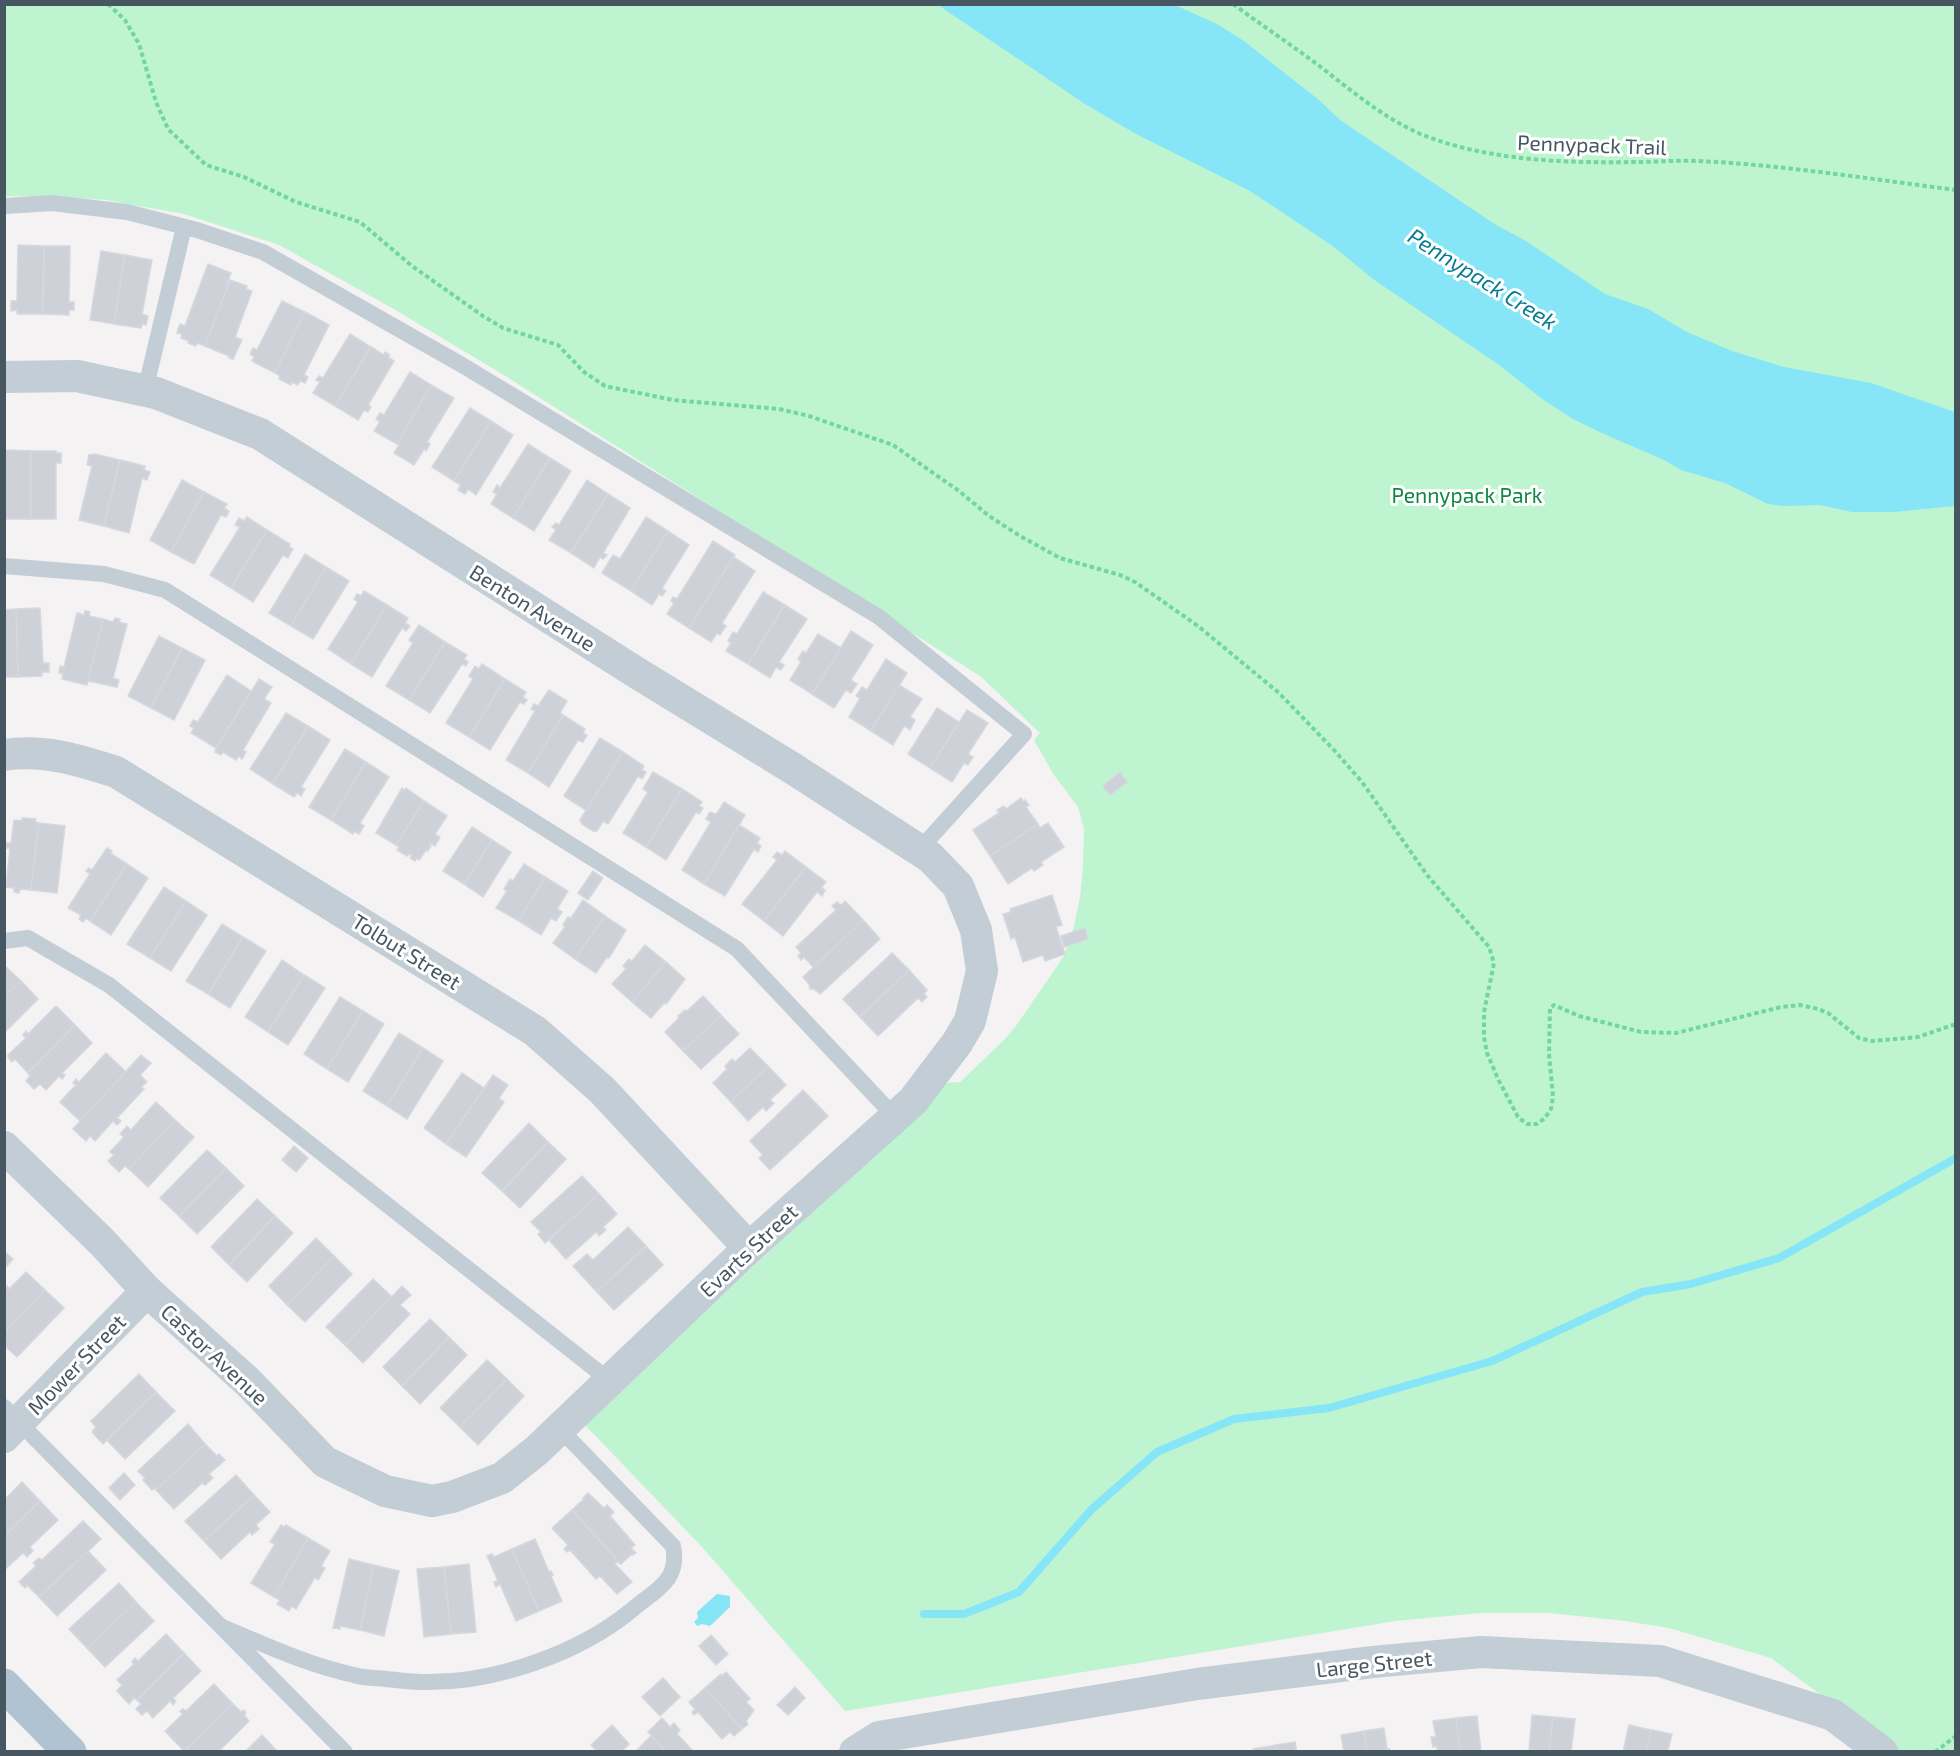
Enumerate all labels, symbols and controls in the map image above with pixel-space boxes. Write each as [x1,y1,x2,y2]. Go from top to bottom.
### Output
street label: Pennypack Trail [1517,129,1668,159]
water label: Pennypack Creek [1403,222,1562,335]
park label: Pennypack Park [1391,482,1543,507]
street label: Benton Avenue [466,558,600,656]
street label: Tolbut Street [348,908,466,994]
street label: Evarts Street [694,1198,802,1302]
street label: Castor Avenue [157,1298,273,1410]
street label: Mower Street [22,1309,130,1419]
street label: Large Street [1315,1644,1433,1682]

